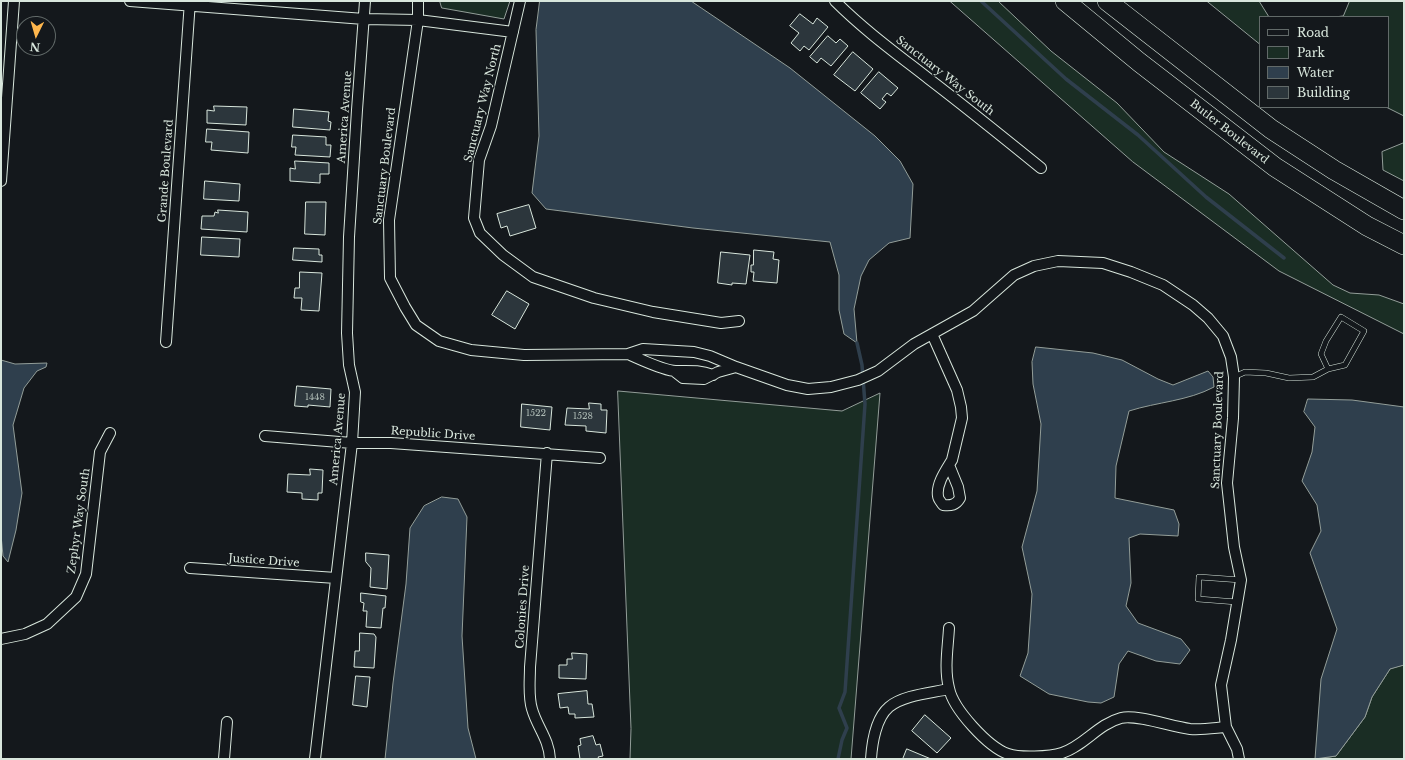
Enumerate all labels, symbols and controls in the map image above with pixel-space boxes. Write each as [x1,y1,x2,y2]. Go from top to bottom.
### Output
north arrow [16,16,56,56]
legend [1259,16,1389,108]
text: Road [1297,25,1329,40]
street label: Sanctuary Way South [893,34,997,118]
text: N [29,40,41,54]
street label: Sanctuary Way North [462,42,504,164]
text: Park [1297,45,1325,60]
text: Water [1297,65,1334,80]
street label: America Avenue [335,70,355,164]
text: Building [1297,85,1350,100]
street label: Butler Boulevard [1187,97,1271,167]
street label: Sanctuary Boulevard [371,107,399,225]
street label: Grande Boulevard [156,119,176,223]
street label: Sanctuary Boulevard [1209,371,1227,489]
house number: 1448 [305,392,325,402]
street label: America Avenue [327,392,349,486]
house number: 1522 [526,408,546,418]
house number: 1528 [573,411,593,421]
street label: Republic Drive [390,424,476,444]
street label: Zephyr Way South [65,467,93,575]
street label: Justice Drive [228,552,300,570]
street label: Colonies Drive [513,565,533,649]

